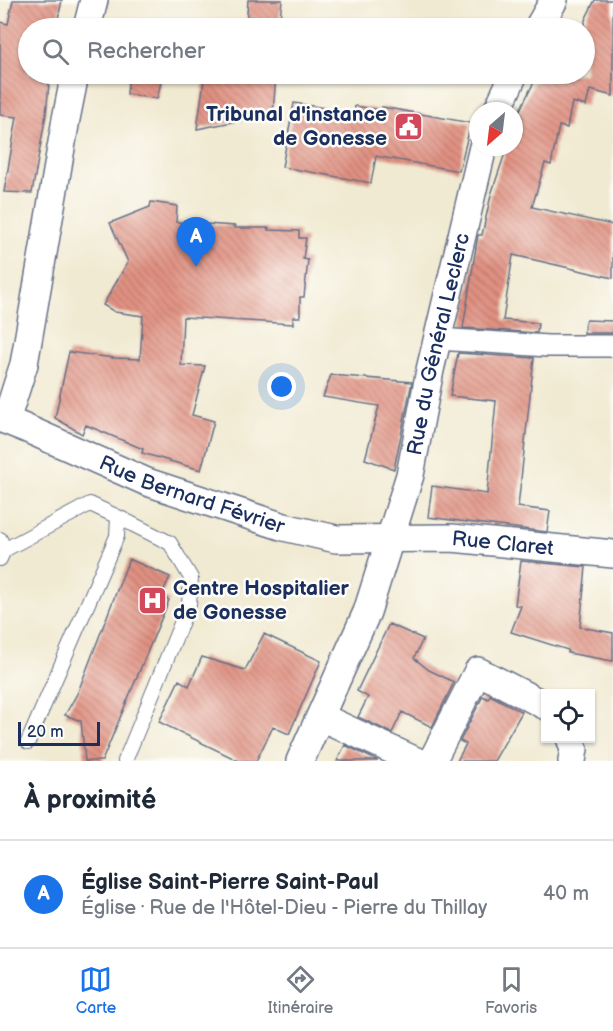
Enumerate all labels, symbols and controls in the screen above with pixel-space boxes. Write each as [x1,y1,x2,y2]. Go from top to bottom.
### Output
search box [18,18,595,84]
icon: search [39,35,72,68]
text: Rechercher [87,38,205,65]
place label: Tribunal d'instance de Gonesse [206,102,387,151]
north arrow [469,102,523,156]
public building icon: Tribunal d'instance de Gonesse [392,110,424,142]
pin: A [176,218,216,267]
street label: Rue du Général Leclerc [402,230,475,457]
your location [267,372,296,401]
street label: Rue Bernard Février [95,450,288,539]
street label: Rue Claret [451,526,555,561]
place label: Centre Hospitalier de Gonesse [173,576,350,625]
hospital icon: Centre Hospitalier de Gonesse [136,584,168,616]
map controls [541,689,595,743]
button: locate [541,689,595,743]
scale bar [18,719,100,746]
text: 20 m [27,723,63,742]
text: À proximité [24,785,156,816]
text: Église Saint-Pierre Saint-Paul [81,869,379,896]
text: A [37,882,50,906]
text: 40 m [543,882,589,906]
text: Église · Rue de l'Hôtel-Dieu - Pierre du Thillay [81,896,487,920]
tab: Carte [76,963,116,1018]
tab: Itinéraire [268,963,333,1018]
tab: Favoris [485,963,537,1018]

